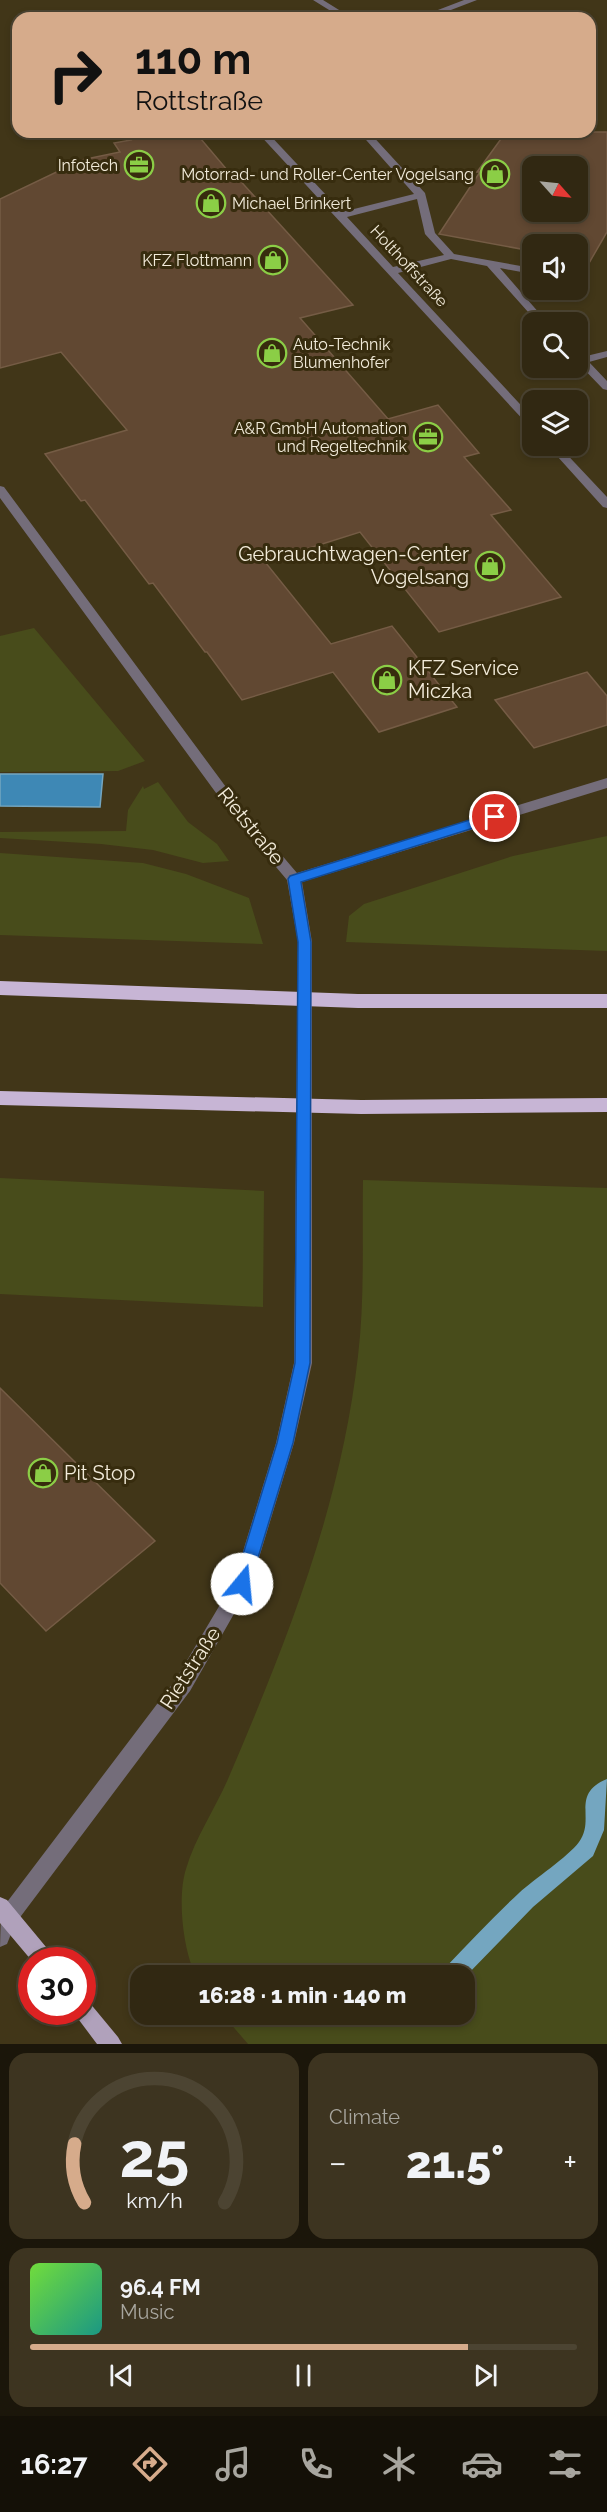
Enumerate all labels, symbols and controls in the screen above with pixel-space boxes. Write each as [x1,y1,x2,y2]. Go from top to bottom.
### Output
text: 110 m [135,35,251,84]
icon: right [36,36,114,114]
text: Rottstraße [135,85,263,116]
office icon: Infotech [123,149,155,181]
place label: Infotech [58,156,118,175]
north arrow [522,156,588,222]
map controls [522,156,588,456]
shop icon: Motorrad- und Roller-Center Vogelsang [479,158,511,190]
place label: Motorrad- und Roller-Center Vogelsang [181,165,474,184]
shop icon: Michael Brinkert [195,187,227,219]
place label: Michael Brinkert [232,194,352,213]
street label: Holthoffstraße [366,221,452,311]
button: sound [522,234,588,300]
shop icon: KFZ Flottmann [257,244,289,276]
place label: KFZ Flottmann [142,251,252,270]
button: search [522,312,588,378]
place label: Auto-Technik Blumenhofer [293,335,391,372]
shop icon: Auto-Technik Blumenhofer [256,337,288,369]
button: layers [522,390,588,456]
place label: A&R GmbH Automation und Regeltechnik [234,419,408,456]
office icon: A&R GmbH Automation und Regeltechnik [412,421,444,453]
place label: Gebrauchtwagen-Center Vogelsang [238,542,469,589]
shop icon: Gebrauchtwagen-Center Vogelsang [474,550,506,582]
place label: KFZ Service Miczka [408,656,519,703]
shop icon: KFZ Service Miczka [371,664,403,696]
street label: Rietstraße [213,782,290,870]
pin [469,791,520,842]
icon: arrive [478,800,511,833]
shop icon: Pit Stop [27,1457,59,1489]
place label: Pit Stop [64,1461,135,1485]
position arrow [210,1552,274,1616]
street label: Rietstraße [155,1622,225,1713]
speed limit sign: 30 [18,1947,96,2025]
text: 16:28 · 1 min · 140 m [199,1982,406,2008]
text: Climate [329,2105,400,2129]
text: 25 [119,2118,189,2192]
text: 21.5° [406,2136,504,2189]
text: − [329,2143,347,2182]
text: + [563,2143,577,2182]
text: km/h [126,2188,182,2213]
text: 96.4 FM [120,2274,201,2300]
text: Music [120,2300,174,2324]
icon: previous [105,2359,138,2392]
icon: pause [287,2359,320,2392]
icon: next [469,2359,502,2392]
icon: directions [129,2443,171,2485]
icon: music [212,2443,254,2485]
icon: phone [295,2443,337,2485]
icon: climate [378,2443,420,2485]
icon: car [461,2443,503,2485]
icon: filters [544,2443,586,2485]
text: 16:27 [21,2449,87,2480]

